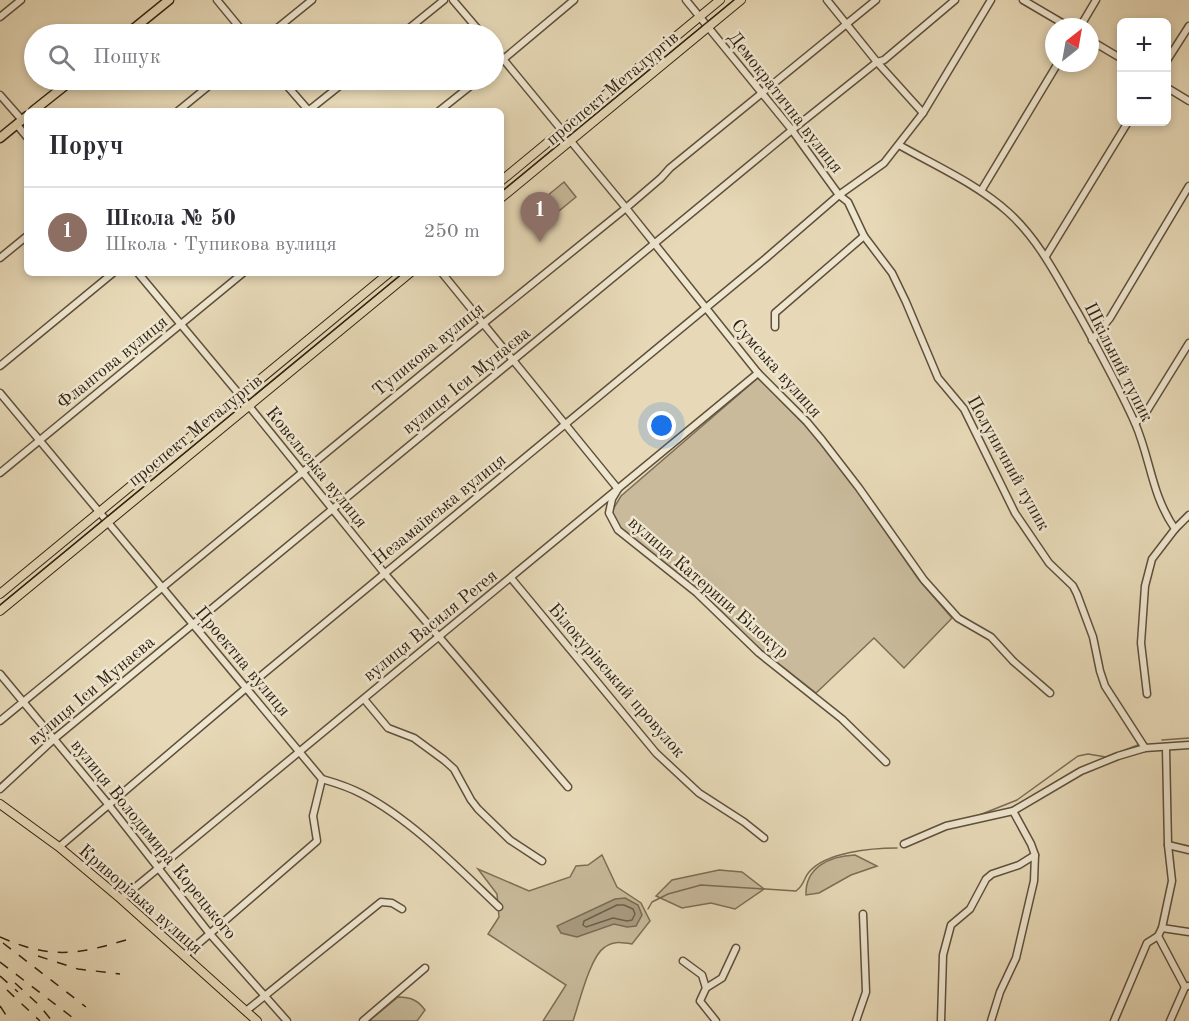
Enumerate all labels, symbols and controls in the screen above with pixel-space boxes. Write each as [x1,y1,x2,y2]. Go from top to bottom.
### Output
north arrow [1045,18,1099,72]
map controls [1117,18,1171,126]
button: + [1117,18,1171,72]
search box [24,24,504,90]
street label: проспект Металургів [543,28,682,149]
street label: Демократична вулиця [724,28,846,177]
icon: search [45,41,78,74]
text: Пошук [93,46,161,68]
button: − [1117,72,1171,126]
text: Поруч [48,134,124,160]
pin: 1 [520,192,560,242]
text: Школа № 50 [105,208,236,230]
text: 1 [62,222,73,242]
text: 250 m [424,222,480,242]
text: Школа · Тупикова вулиця [105,235,337,255]
street label: Тупикова вулиця [369,299,488,400]
street label: Шкільний тупик [1080,300,1156,425]
street label: Флангова вулиця [54,313,171,413]
street label: Сумська вулиця [728,316,825,421]
street label: вулиця Іси Мунаєва [399,324,534,438]
street label: проспект Металургів [125,371,266,490]
street label: Полуничний тупик [964,393,1053,534]
street label: Ковельська вулиця [262,404,370,532]
your location [647,411,676,440]
street label: Незамаївська вулиця [370,451,510,569]
street label: вулиця Катерини Білокур [625,513,792,662]
street label: вулиця Василя Регея [360,566,501,685]
street label: Білокурівський провулок [544,600,688,761]
street label: Проектна вулиця [191,603,293,720]
street label: вулиця Іси Мунаєва [25,633,158,749]
street label: вулиця Володимира Корецького [67,736,239,943]
street label: Криворізька вулиця [75,841,206,958]

